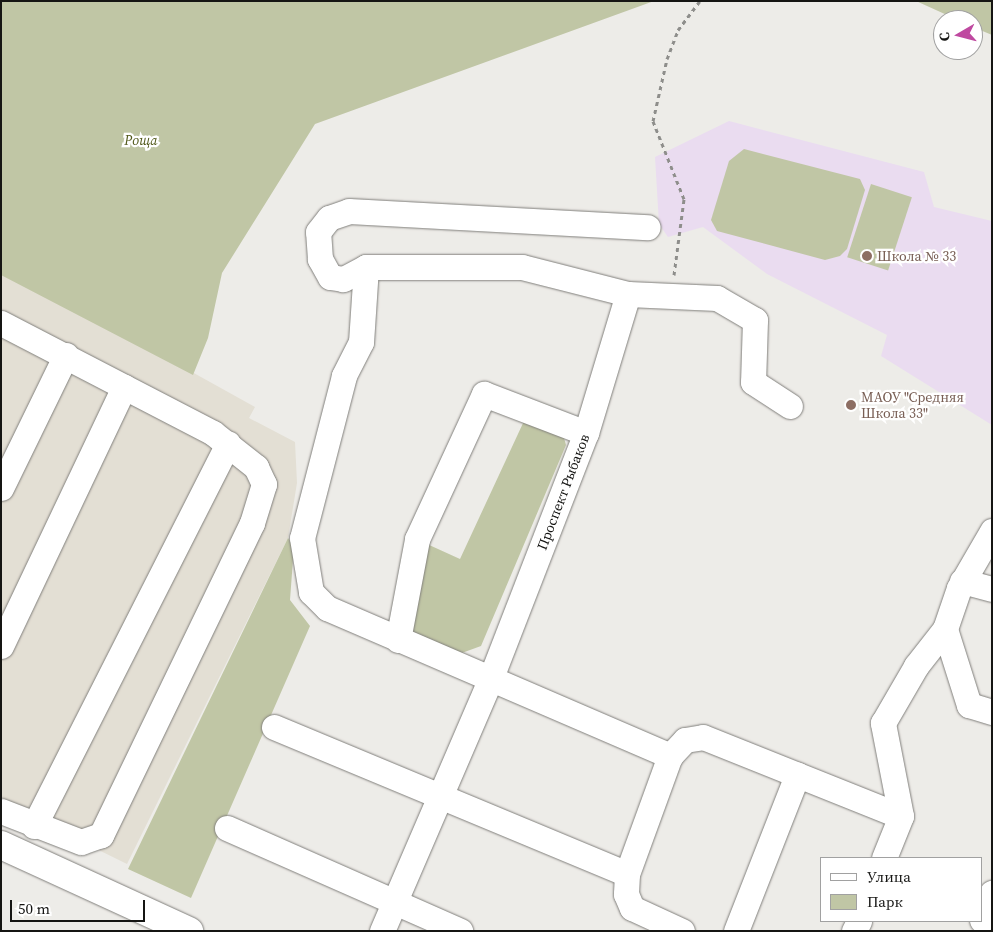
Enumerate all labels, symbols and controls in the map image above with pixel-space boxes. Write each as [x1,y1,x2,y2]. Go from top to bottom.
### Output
north arrow [933,10,983,60]
text: С [934,31,955,43]
park label: Роща [124,132,158,148]
place label: Школа № 33 [877,248,956,264]
marker: Школа № 33 [861,250,873,262]
place label: МАОУ "Средняя Школа 33" [861,389,964,422]
marker: МАОУ "Средняя Школа 33" [845,399,857,411]
street label: Проспект Рыбаков [533,432,593,552]
legend [820,857,983,922]
text: Улица [867,866,911,887]
scale bar [12,890,148,922]
text: Парк [867,891,903,912]
text: 50 m [18,898,50,919]

